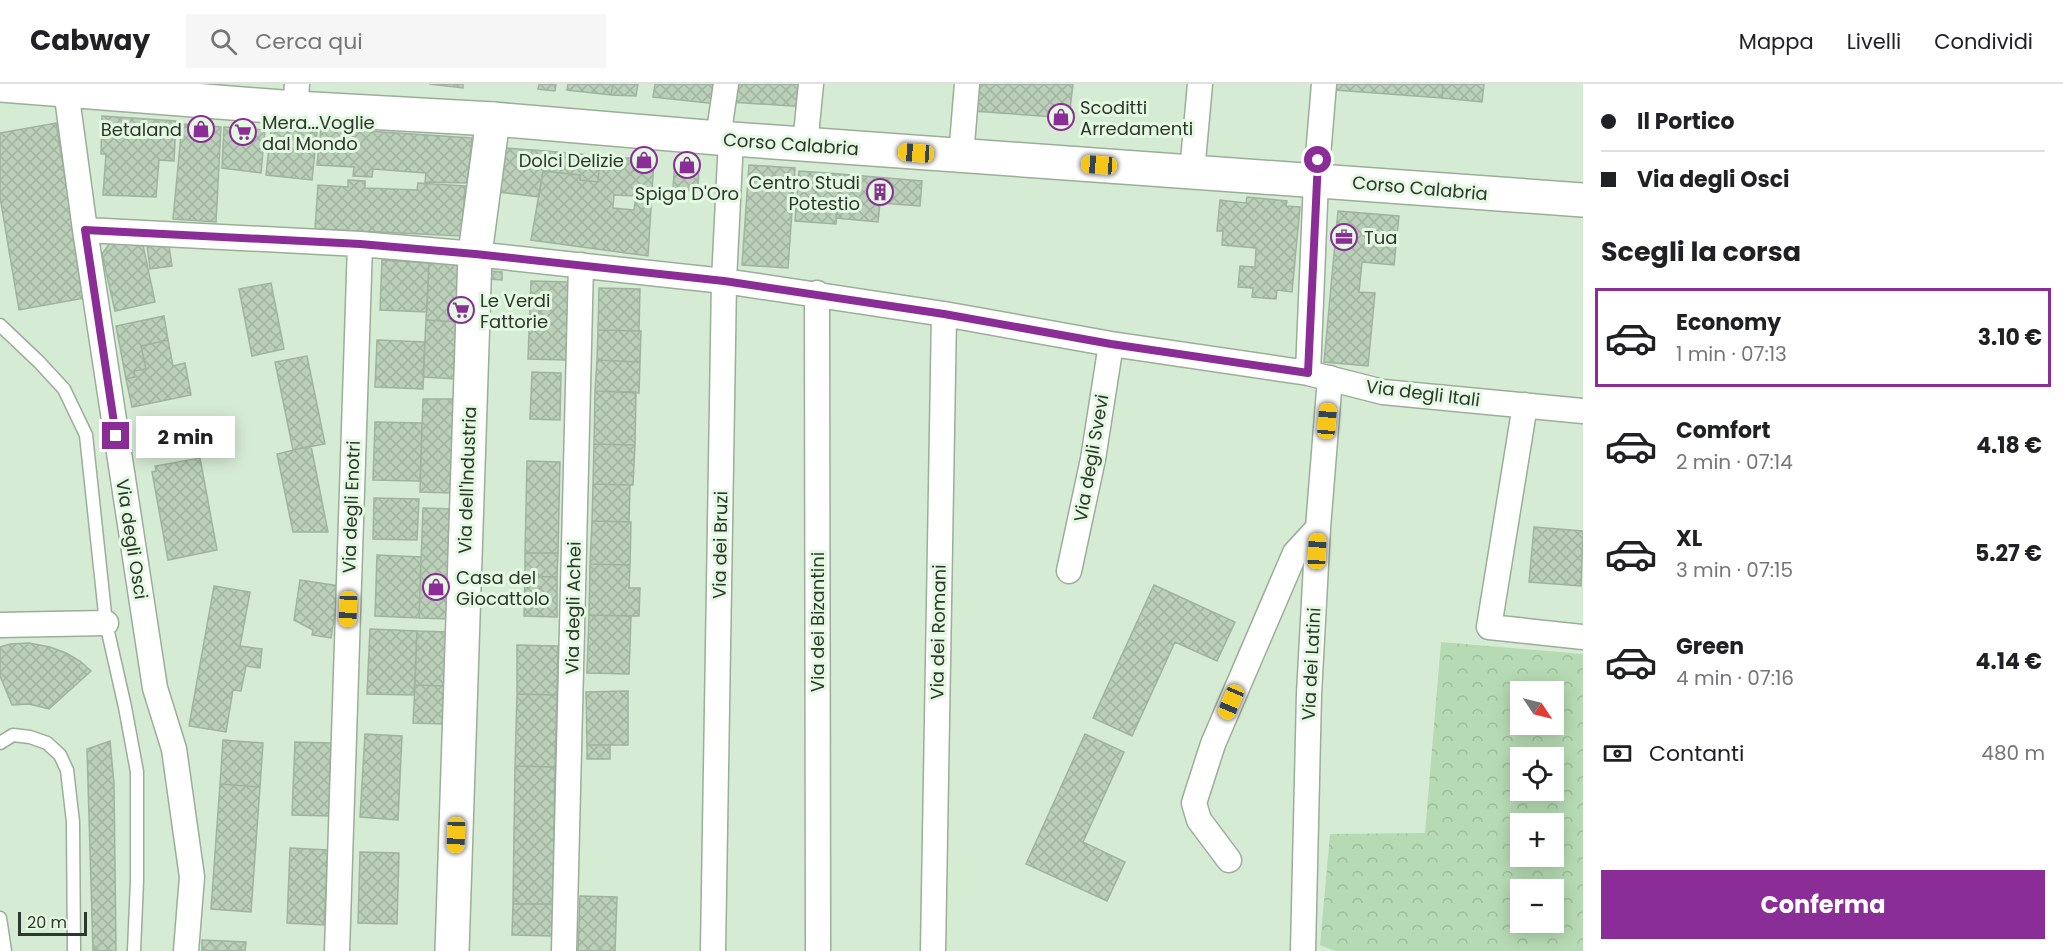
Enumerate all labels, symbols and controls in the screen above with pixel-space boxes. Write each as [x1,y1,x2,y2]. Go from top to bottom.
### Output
search box [186,14,606,68]
text: Cabway [30,21,150,60]
icon: search [207,25,240,58]
text: Cerca qui [255,26,363,57]
text: Mappa [1739,27,1814,56]
text: Livelli [1847,27,1901,56]
text: Condividi [1934,27,2033,56]
place label: Scoditti Arredamenti [1080,95,1193,141]
shop icon: Scoditti Arredamenti [1046,102,1076,132]
text: Il Portico [1637,106,1735,137]
place label: Mera...Voglie dal Mondo [262,110,375,156]
shop icon: Betaland [186,114,216,144]
place label: Betaland [101,117,182,142]
supermarket icon: Mera...Voglie dal Mondo [228,117,258,147]
street label: Corso Calabria [722,127,860,161]
car [897,143,935,163]
shop icon: Dolci Delizie [629,145,659,175]
route start [1304,146,1331,173]
place label: Dolci Delizie [519,148,624,173]
shop icon: Spiga D'Oro [672,150,702,180]
car [1080,155,1118,175]
text: Via degli Osci [1637,164,1790,195]
place label: Centro Studi Potestio [749,170,860,216]
street label: Corso Calabria [1351,170,1489,206]
building icon: Centro Studi Potestio [865,177,895,207]
place label: Spiga D'Oro [635,181,739,206]
office icon: Tua [1329,222,1359,252]
place label: Tua [1364,225,1397,250]
text: Scegli la corsa [1601,233,1801,270]
place label: Le Verdi Fattorie [480,288,550,334]
supermarket icon: Le Verdi Fattorie [446,295,476,325]
text: Economy [1676,307,1781,338]
icon: car [1604,311,1658,365]
text: 3.10 € [1978,322,2042,353]
text: 1 min · 07:13 [1676,340,1787,368]
street label: Via degli Itali [1365,374,1481,412]
street label: Via degli Svevi [1067,392,1115,524]
car [1316,402,1338,440]
street label: Via dell'Industria [452,406,482,554]
callout: 2 min [137,415,236,457]
text: Comfort [1676,415,1770,446]
icon: car [1604,419,1658,473]
route end [102,422,129,449]
text: 2 min [157,423,214,451]
text: 4.18 € [1976,430,2042,461]
street label: Via degli Enotri [336,440,366,574]
text: 2 min · 07:14 [1676,448,1793,476]
street label: Via degli Osci [110,477,154,601]
street label: Via dei Bruzi [707,491,733,599]
text: XL [1676,523,1702,554]
icon: car [1604,527,1658,581]
car [1307,533,1327,569]
text: 5.27 € [1975,538,2042,569]
street label: Via degli Achei [559,541,587,675]
street label: Via dei Bizantini [805,552,830,692]
text: 3 min · 07:15 [1676,556,1793,584]
street label: Via dei Romani [924,564,952,700]
place label: Casa del Giocattolo [456,565,550,611]
shop icon: Casa del Giocattolo [421,572,451,602]
car [338,591,358,627]
street label: Via dei Latini [1296,607,1326,721]
text: Green [1676,631,1744,662]
icon: car [1604,635,1658,689]
text: 4.14 € [1976,646,2042,677]
text: 4 min · 07:16 [1676,664,1794,692]
north arrow [1510,681,1564,735]
map controls [1510,681,1564,933]
car [1216,682,1246,722]
icon: cash [1601,737,1634,770]
text: Contanti [1649,738,1745,769]
text: 480 m [1981,739,2045,767]
button: locate [1510,747,1564,801]
button: + [1510,813,1564,867]
car [446,817,466,853]
button: Conferma [1601,870,2045,939]
button: − [1510,879,1564,933]
scale bar [18,909,87,936]
text: 20 m [27,911,67,934]

